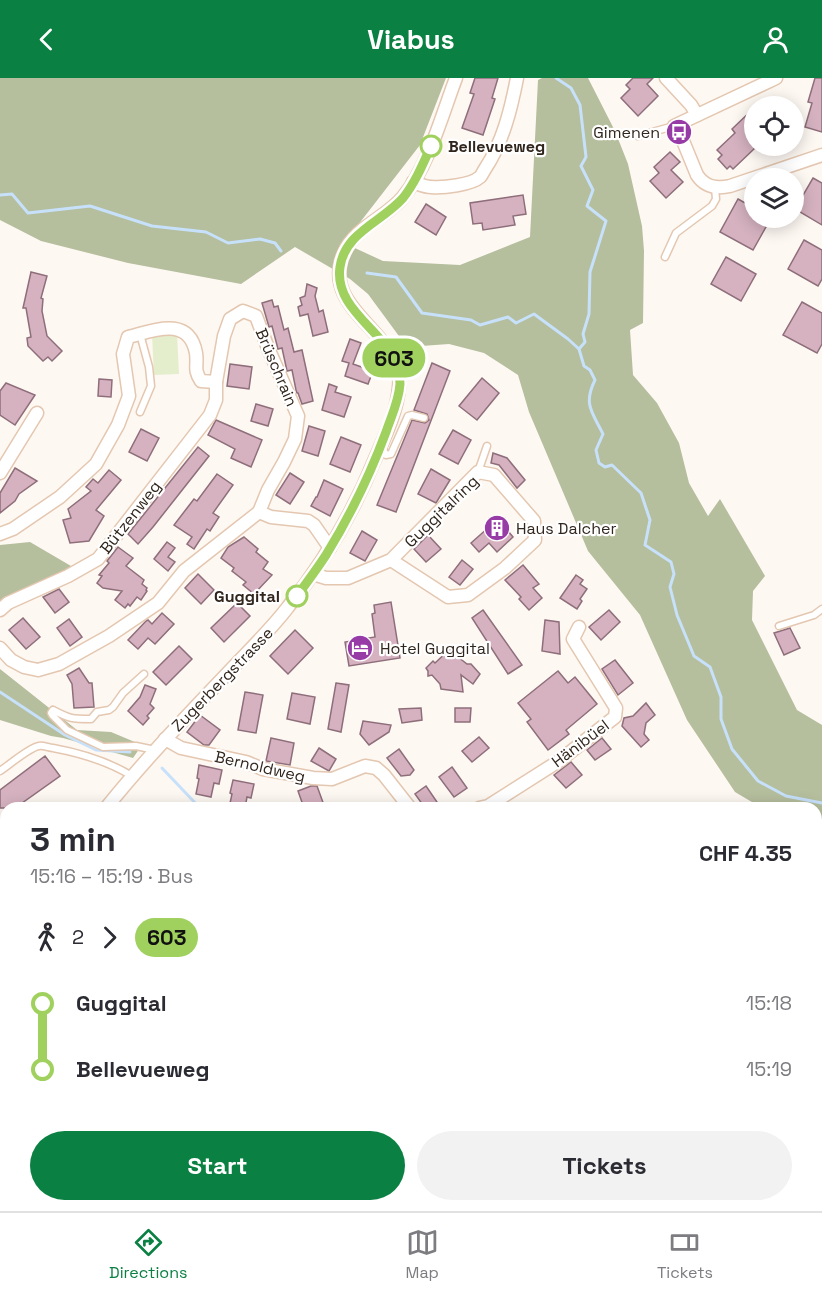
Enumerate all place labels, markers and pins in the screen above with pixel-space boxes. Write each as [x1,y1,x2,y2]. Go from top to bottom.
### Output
bus stop icon: Gimenen [664,117,694,147]
place label: Gimenen [593,122,660,143]
marker: Bellevueweg [420,135,442,157]
place label: Bellevueweg [448,136,545,157]
building icon: Haus Dalcher [482,513,512,543]
place label: Haus Dalcher [516,518,616,539]
marker: Guggital [286,585,308,607]
place label: Guggital [214,586,280,607]
hotel icon: Hotel Guggital [345,633,375,663]
place label: Hotel Guggital [380,638,490,659]

